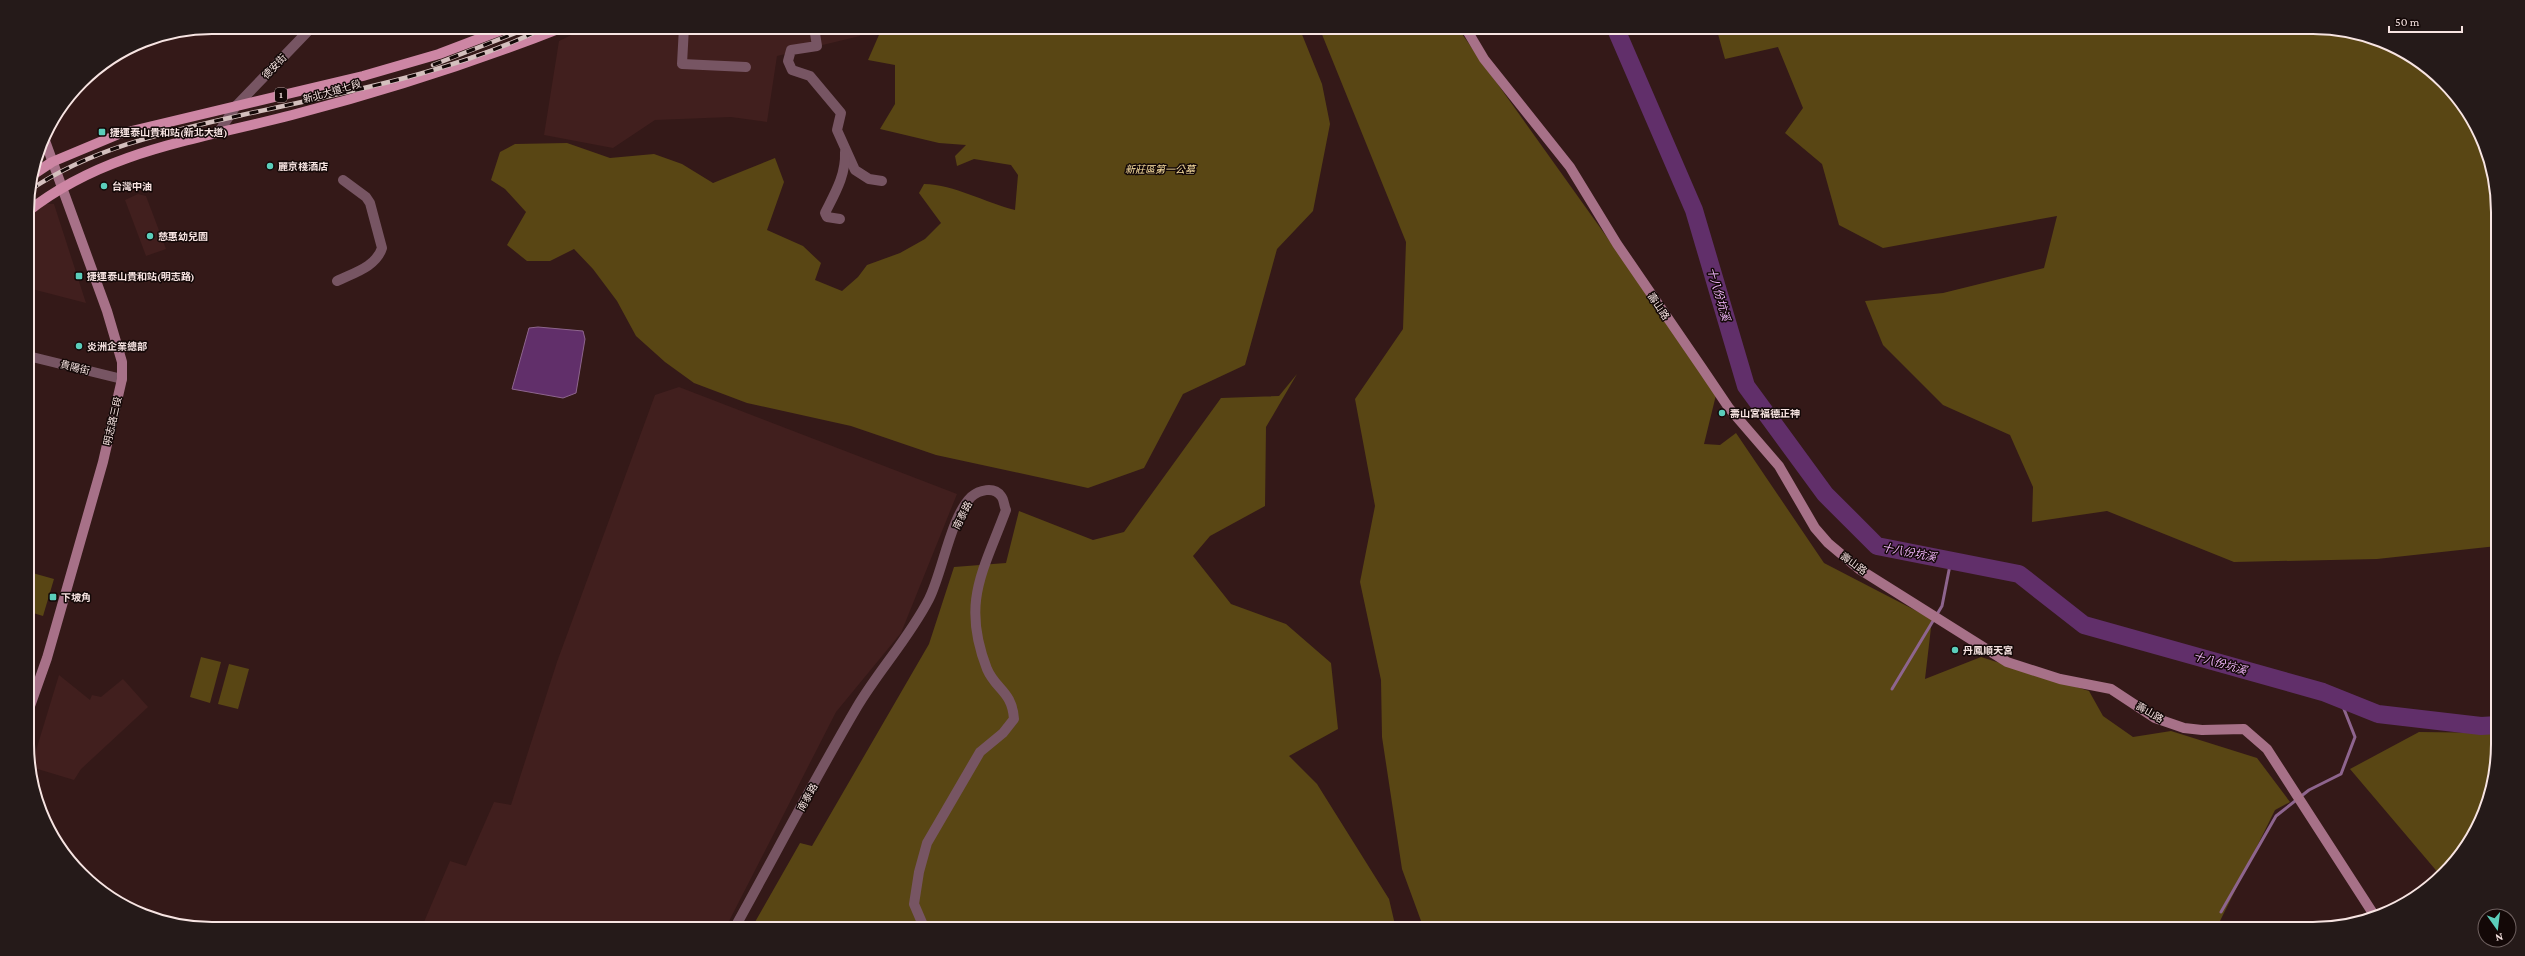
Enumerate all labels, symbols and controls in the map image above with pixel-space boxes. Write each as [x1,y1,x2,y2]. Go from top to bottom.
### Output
scale bar [2389,8,2462,34]
text: 50 m [2395,15,2420,29]
street label: 德安街 [260,52,289,81]
street label: 新北大道七段 [302,78,362,105]
road number: 1 [275,88,287,102]
marker: 捷運泰山貴和站(新北大道) [97,127,107,137]
place label: 捷運泰山貴和站(新北大道) [109,127,228,139]
marker: 麗京棧酒店 [265,161,275,171]
place label: 麗京棧酒店 [278,161,328,172]
park label: 新莊區第一公墓 [1125,164,1197,175]
marker: 台灣中油 [99,181,109,191]
place label: 台灣中油 [112,181,152,192]
marker: 慈惠幼兒園 [145,231,155,241]
place label: 慈惠幼兒園 [158,231,208,242]
water label: 十八份坑溪 [1706,266,1733,324]
marker: 捷運泰山貴和站(明志路) [74,271,84,281]
place label: 捷運泰山貴和站(明志路) [86,271,195,283]
street label: 壽山路 [1646,291,1672,322]
marker: 炎洲企業總部 [74,341,84,351]
place label: 炎洲企業總部 [87,341,147,352]
street label: 貴陽街 [59,359,91,376]
street label: 明志路三段 [102,396,123,447]
marker: 壽山宮福德正神 [1717,408,1727,418]
place label: 壽山宮福德正神 [1730,408,1800,419]
street label: 南泰路 [951,499,974,531]
water label: 十八份坑溪 [1881,541,1939,564]
street label: 壽山路 [1838,550,1869,577]
marker: 下坡角 [48,592,58,602]
place label: 下坡角 [61,592,91,603]
marker: 丹鳳順天宮 [1950,645,1960,655]
place label: 丹鳳順天宮 [1963,645,2013,656]
water label: 十八份坑溪 [2192,650,2250,677]
street label: 壽山路 [2134,700,2165,725]
street label: 南泰路 [795,781,820,813]
north arrow [2477,908,2517,948]
text: N [2494,931,2505,945]

